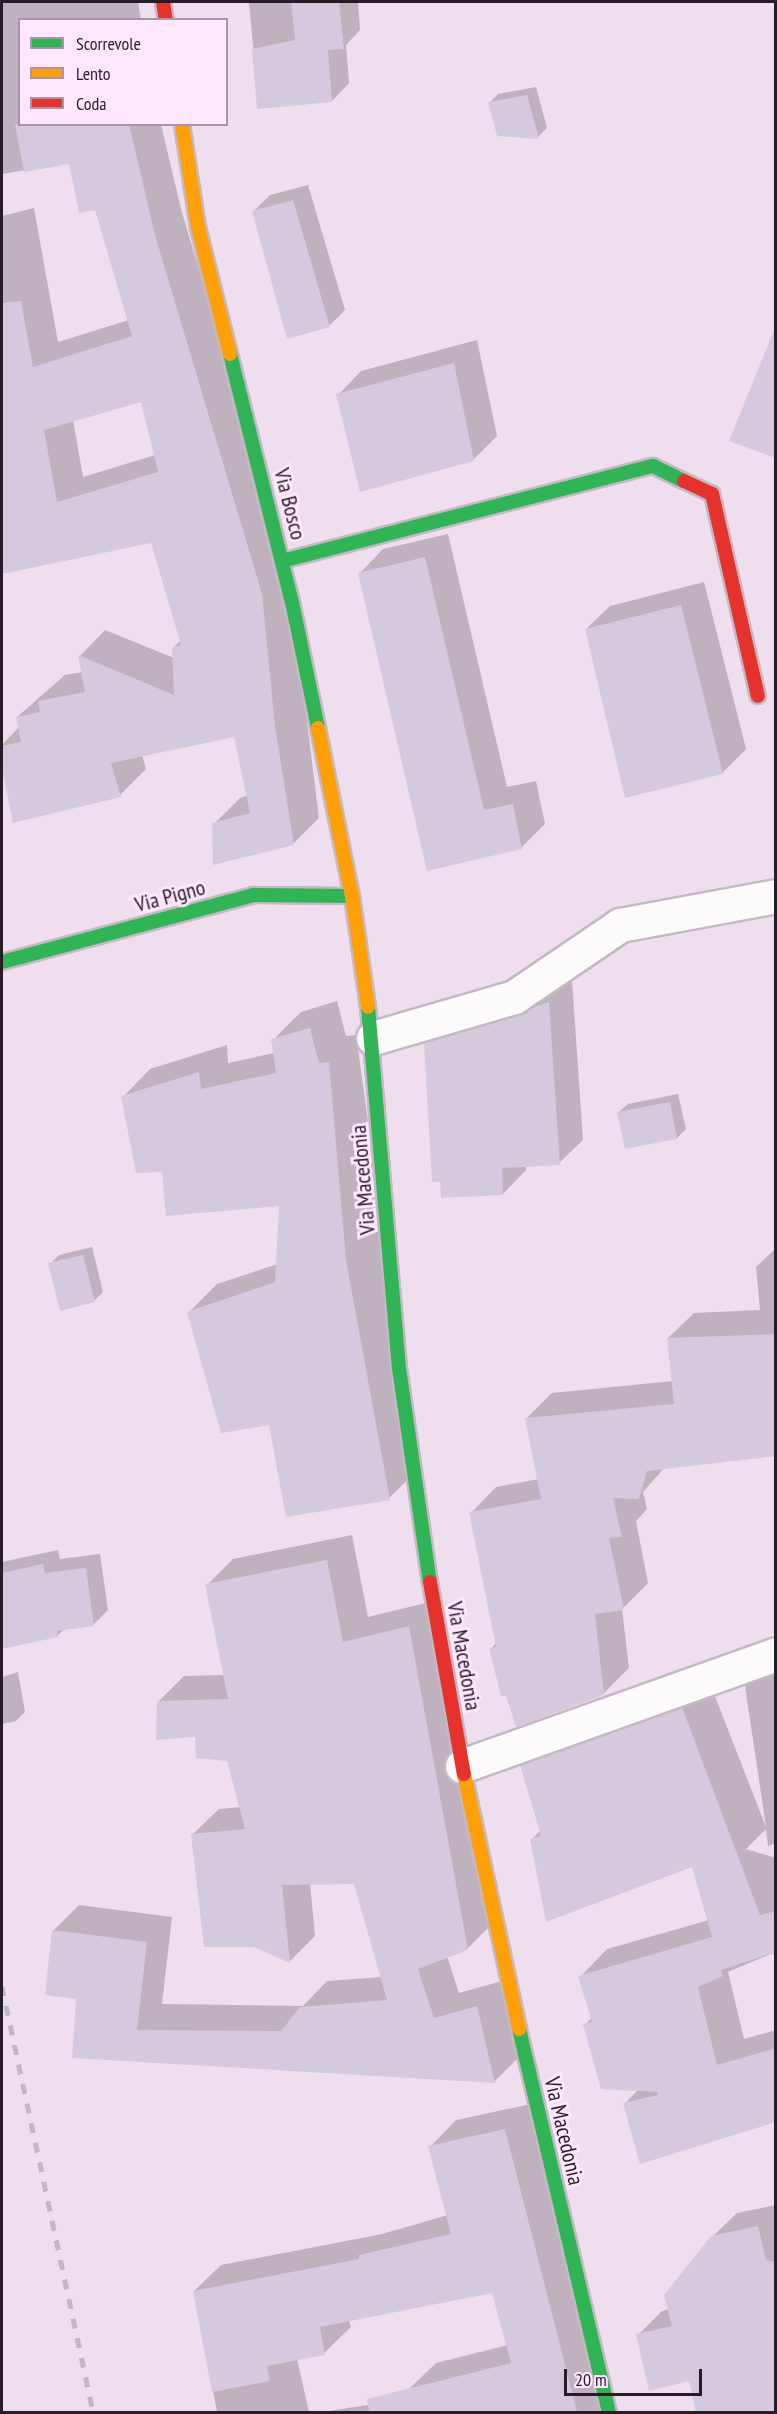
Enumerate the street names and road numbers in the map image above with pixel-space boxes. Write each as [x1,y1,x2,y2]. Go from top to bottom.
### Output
street label: Via Bosco [268,466,312,542]
street label: Via Pigno [132,874,208,918]
street label: Via Macedonia [345,1124,381,1236]
street label: Via Macedonia [441,1600,487,1712]
street label: Via Macedonia [539,2074,589,2188]

